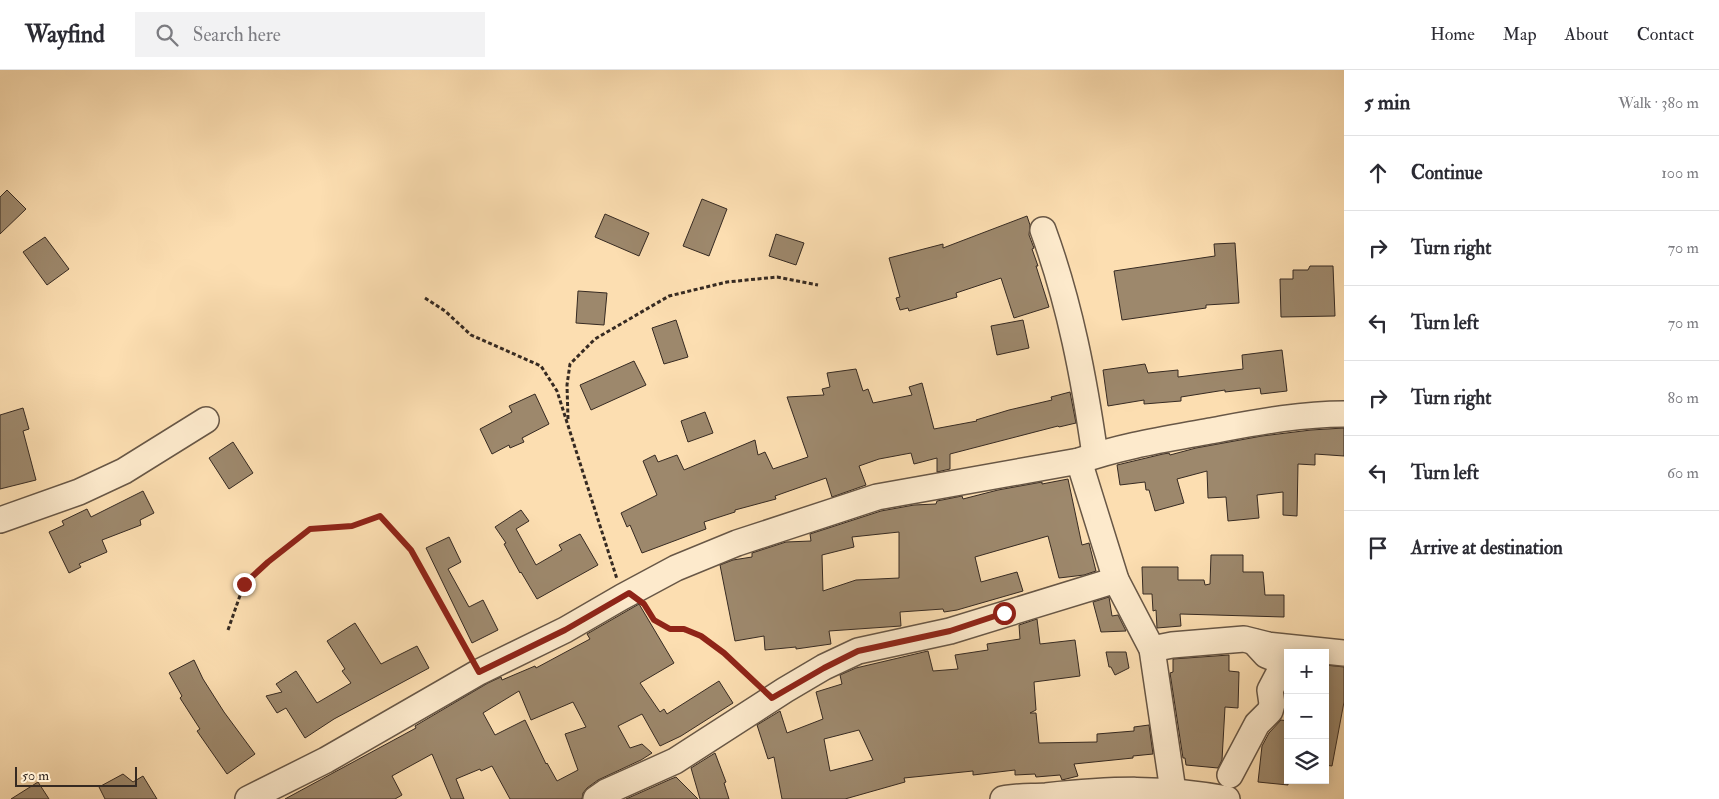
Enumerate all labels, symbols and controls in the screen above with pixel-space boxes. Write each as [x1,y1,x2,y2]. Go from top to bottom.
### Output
search box [135,12,485,57]
text: Wayfind [25,19,105,50]
icon: search [153,21,181,49]
text: Search here [193,23,281,47]
text: Home [1430,23,1475,46]
text: Map [1503,23,1537,46]
text: About [1565,23,1609,46]
text: Contact [1637,23,1694,46]
text: 5 min [1364,89,1410,116]
text: Walk · 380 m [1618,93,1699,113]
icon: ahead [1364,159,1392,187]
text: Continue [1411,161,1482,185]
text: 100 m [1661,163,1699,183]
icon: right [1364,234,1392,262]
text: Turn right [1411,236,1491,260]
text: 70 m [1668,238,1699,258]
icon: left [1364,309,1392,337]
text: Turn left [1411,311,1479,335]
text: 70 m [1668,313,1699,333]
icon: right [1364,384,1392,412]
text: Turn right [1411,386,1491,410]
text: 80 m [1668,388,1699,408]
icon: left [1364,459,1392,487]
text: Turn left [1411,461,1479,485]
text: 60 m [1667,463,1699,483]
icon: arrive [1364,534,1392,562]
text: Arrive at destination [1411,536,1563,560]
route end [233,573,256,596]
route start [993,602,1016,625]
map controls [1284,649,1329,784]
button: + [1284,649,1329,694]
button: − [1284,694,1329,739]
button: layers [1284,739,1329,784]
scale bar [15,764,138,787]
text: 50 m [22,767,49,784]

